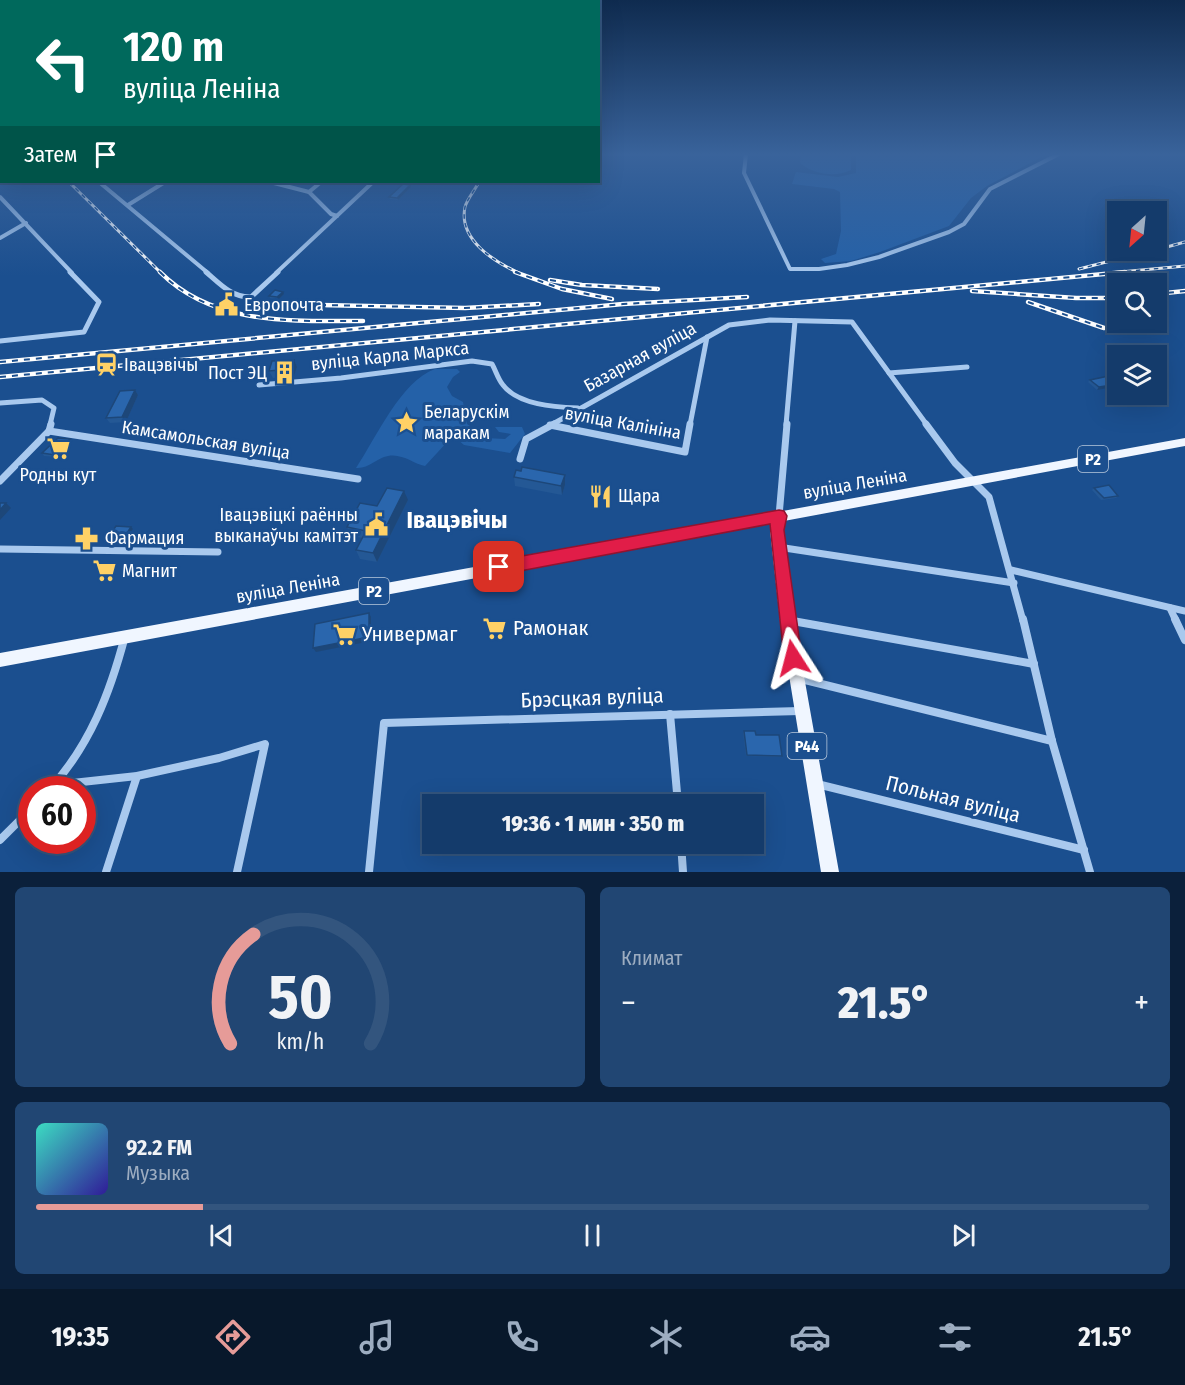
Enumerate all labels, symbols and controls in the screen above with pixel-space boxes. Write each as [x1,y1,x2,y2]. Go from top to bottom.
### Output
text: 120 m [123,22,224,72]
icon: left [24,24,102,102]
text: вуліца Леніна [123,73,281,105]
icon: arrive [89,138,122,171]
text: Затем [24,141,77,168]
north arrow [1107,201,1167,261]
map controls [1107,201,1167,405]
button: search [1107,273,1167,333]
public building icon: Европочта [213,292,239,318]
place label: Европочта [244,294,324,316]
street label: Базарная вуліца [580,317,700,397]
street label: вуліца Карла Маркса [310,337,470,375]
button: layers [1107,345,1167,405]
station icon: Івацэвічы [93,352,119,378]
place label: Івацэвічы [124,354,198,376]
building icon: Пост ЭЦ [272,360,298,386]
place label: Пост ЭЦ [208,362,267,384]
place label: Беларускім маракам [424,401,509,444]
street label: вуліца Калініна [563,402,683,444]
place icon: Беларускім маракам [393,409,419,435]
street label: Камсамольская вуліца [120,416,292,464]
supermarket icon: Родны кут [45,436,71,462]
road number: Р2 [1078,446,1108,472]
place label: Родны кут [20,464,97,486]
street label: вуліца Леніна [801,464,909,504]
restaurant icon: Щара [587,483,613,509]
place label: Щара [618,485,660,507]
place label: Івацэвіцкі раённы выканаўчы камітэт [214,504,359,547]
district label: Івацэвічы [407,506,507,534]
public building icon: Івацэвіцкі раённы выканаўчы камітэт [363,512,389,538]
pharmacy icon: Фармация [74,525,100,551]
place label: Фармация [105,527,184,549]
pin [473,541,524,592]
icon: arrive [482,550,515,583]
supermarket icon: Магнит [91,558,117,584]
place label: Магнит [122,560,178,582]
street label: вуліца Леніна [234,568,342,608]
road number: Р2 [359,578,389,604]
supermarket icon: Рамонак [482,615,508,641]
place label: Рамонак [513,615,588,641]
supermarket icon: Универмаг [331,621,357,647]
place label: Универмаг [361,621,458,647]
position arrow [761,626,825,690]
street label: Брэсцкая вуліца [520,683,664,713]
road number: Р44 [788,733,826,759]
street label: Польная вуліца [883,770,1023,828]
speed limit sign: 60 [18,776,96,854]
text: 19:36 · 1 мин · 350 m [502,810,684,837]
text: Климат [621,946,682,970]
text: 50 [268,960,332,1035]
text: 21.5° [838,976,932,1030]
text: − [621,983,636,1023]
text: + [1134,983,1149,1023]
text: km/h [276,1029,324,1055]
text: 92.2 FM [126,1134,192,1161]
text: Музыка [126,1161,190,1185]
icon: previous [205,1219,238,1252]
icon: pause [576,1219,609,1252]
icon: next [947,1219,980,1252]
icon: directions [212,1316,254,1358]
icon: music [356,1316,398,1358]
icon: phone [501,1316,543,1358]
icon: climate [645,1316,687,1358]
icon: car [789,1316,831,1358]
icon: filters [934,1316,976,1358]
text: 19:35 [51,1321,109,1353]
text: 21.5° [1078,1321,1134,1353]

